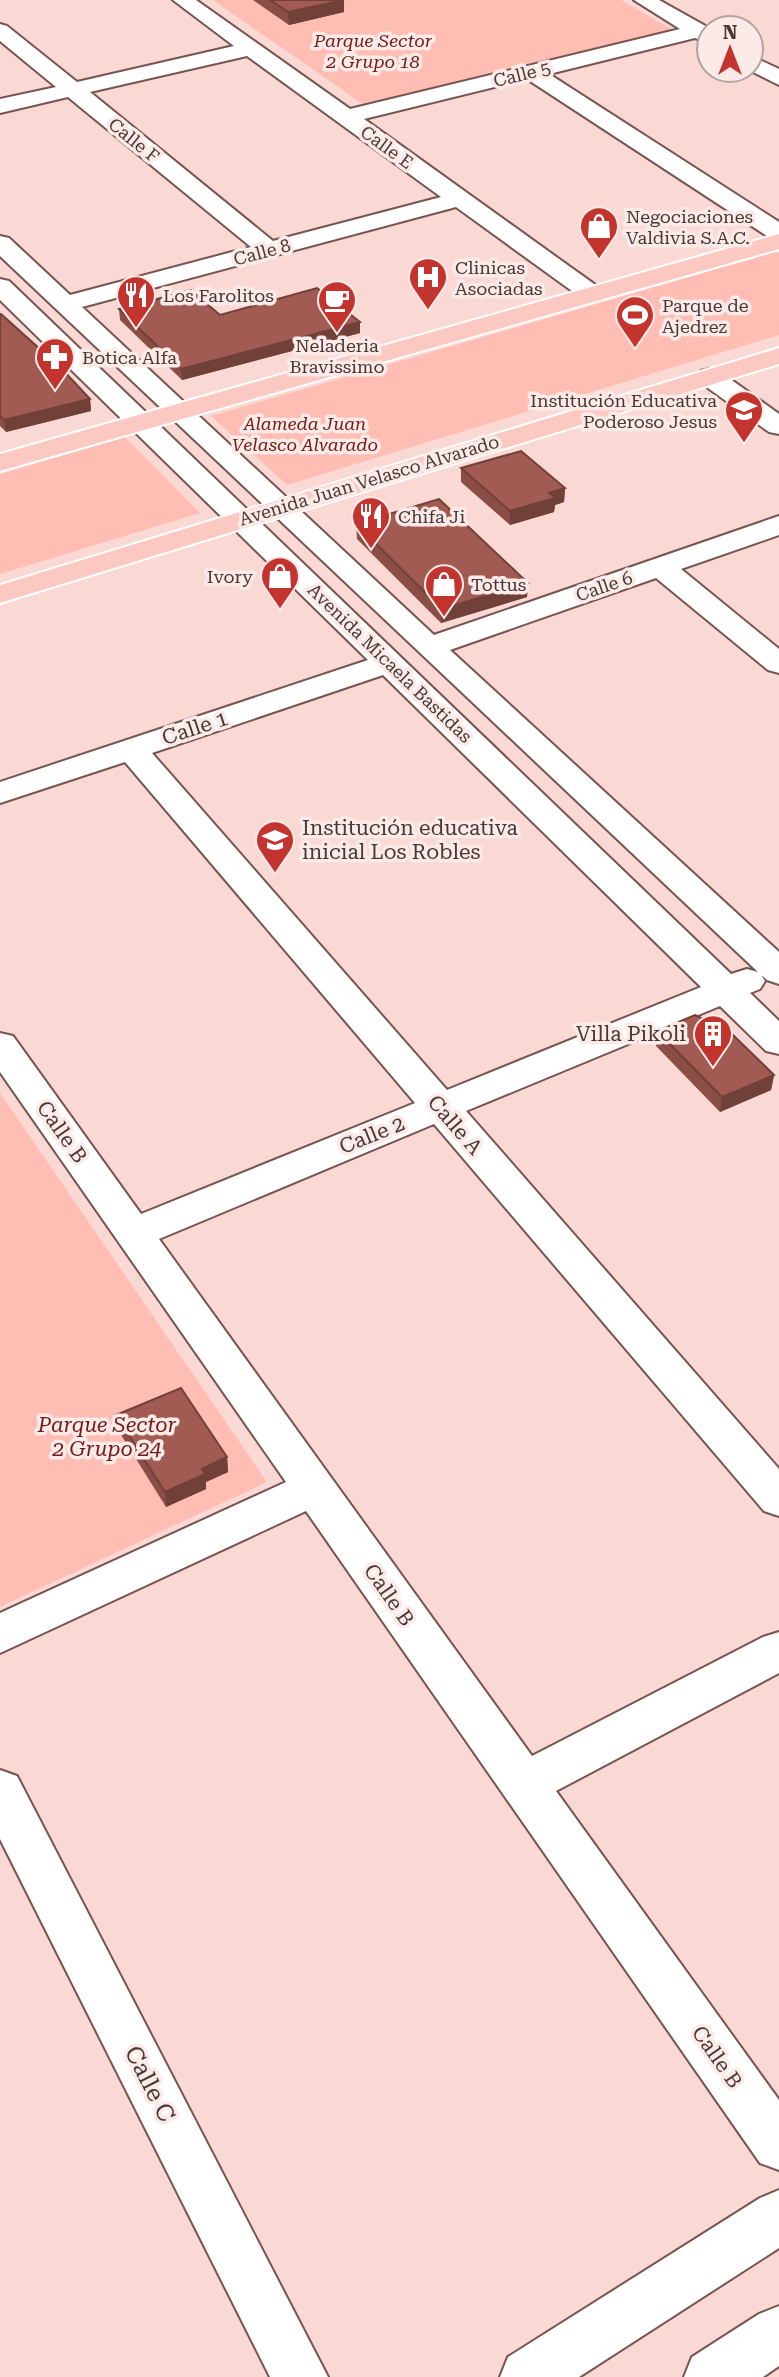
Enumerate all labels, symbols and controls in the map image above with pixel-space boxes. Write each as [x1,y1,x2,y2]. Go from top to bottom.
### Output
north arrow [695,14,765,84]
text: N [723,21,738,44]
park label: Parque Sector 2 Grupo 18 [313,30,433,72]
street label: Calle 5 [491,57,553,91]
street label: Calle F [104,113,164,167]
street label: Calle E [357,121,417,173]
shop icon: Negociaciones Valdivia S.A.C. [578,205,620,260]
place label: Negociaciones Valdivia S.A.C. [626,206,753,248]
street label: Calle 8 [231,234,293,270]
hospital icon: Clinicas Asociadas [407,256,449,311]
place label: Clinicas Asociadas [455,257,543,299]
restaurant icon: Los Farolitos [115,274,157,329]
cafe icon: Neladeria Bravissimo [316,279,358,334]
place label: Los Farolitos [163,285,274,306]
sports icon: Parque de Ajedrez [614,294,656,349]
place label: Parque de Ajedrez [662,295,749,337]
place label: Neladeria Bravissimo [289,335,385,377]
pharmacy icon: Botica Alfa [34,336,76,391]
place label: Botica Alfa [82,347,177,368]
school or university icon: Institución Educativa Poderoso Jesus [723,389,765,444]
place label: Institución Educativa Poderoso Jesus [530,390,717,432]
park label: Alameda Juan Velasco Alvarado [232,413,378,455]
street label: Avenida Juan Velasco Alvarado [237,430,501,530]
restaurant icon: Chifa Ji [350,495,392,550]
place label: Chifa Ji [398,506,466,527]
shop icon: Ivory [259,555,301,610]
shop icon: Tottus [423,563,465,618]
place label: Ivory [207,566,253,587]
street label: Calle 6 [573,567,635,605]
place label: Tottus [471,574,526,595]
street label: Avenida Micaela Bastidas [304,579,476,747]
street label: Calle 1 [159,706,231,750]
place label: Institución educativa inicial Los Robles [302,816,518,864]
school or university icon: Institución educativa inicial Los Robles [254,819,296,874]
building icon: Villa Pikoli [692,1013,734,1068]
place label: Villa Pikoli [576,1022,686,1046]
street label: Calle A [423,1090,488,1160]
street label: Calle B [32,1096,92,1168]
street label: Calle 2 [336,1111,408,1159]
park label: Parque Sector 2 Grupo 24 [37,1413,176,1461]
street label: Calle B [359,1559,419,1631]
street label: Calle B [687,2021,747,2093]
street label: Calle C [119,2041,181,2127]

